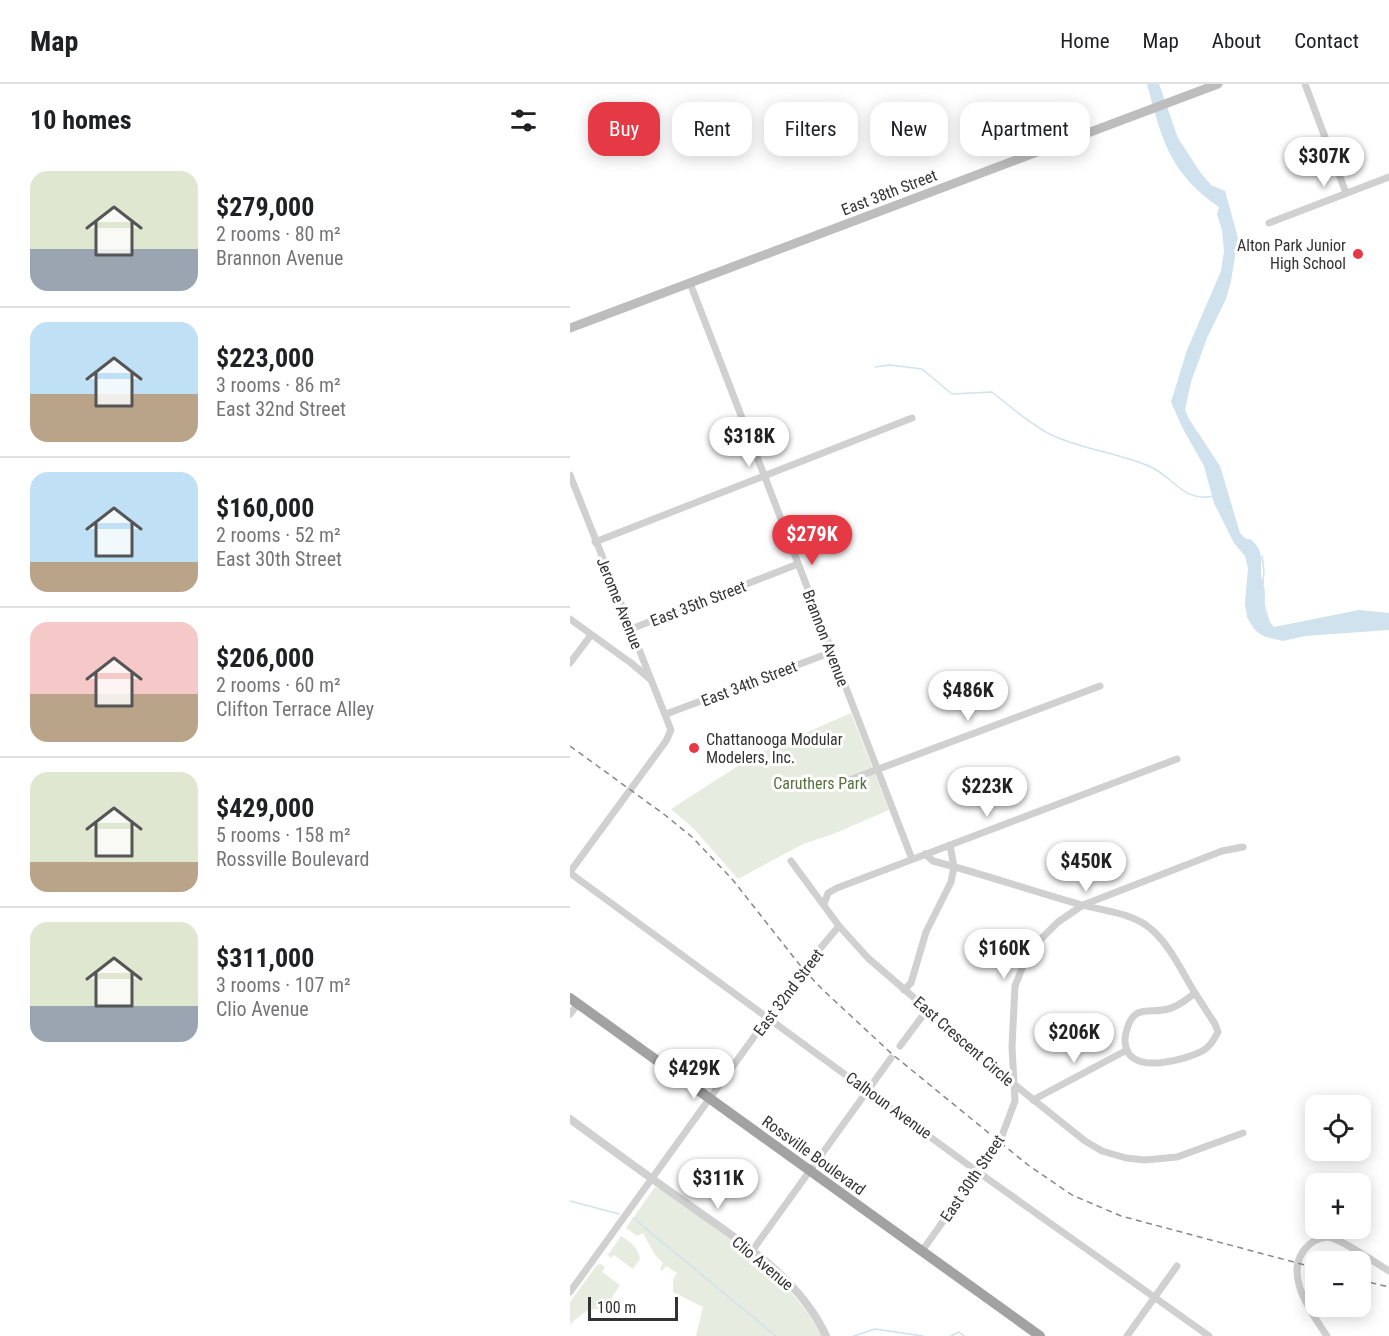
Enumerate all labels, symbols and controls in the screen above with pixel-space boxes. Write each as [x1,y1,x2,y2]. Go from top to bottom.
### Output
text: Map [30,25,78,58]
text: Home [1060,29,1110,53]
text: Map [1143,29,1179,53]
text: About [1212,29,1261,53]
text: Contact [1294,29,1359,53]
chip: Buy [588,102,660,156]
chip: Rent [672,102,752,156]
chip: Filters [764,102,858,156]
chip: New [870,102,948,156]
chip: Apartment [960,102,1090,156]
icon: filters [507,104,540,137]
text: 10 homes [30,105,132,135]
pin: $307K [1282,137,1366,188]
text: $307K [1298,144,1350,168]
street label: East 38th Street [839,165,940,219]
text: $279,000 [216,192,314,222]
icon: home [78,195,150,267]
text: 2 rooms · 80 m² [216,222,341,246]
place label: Alton Park Junior High School [1237,236,1346,273]
text: Brannon Avenue [216,246,343,270]
marker: Alton Park Junior High School [1351,247,1365,261]
text: $223,000 [216,343,314,373]
icon: home [78,346,150,418]
text: 3 rooms · 86 m² [216,373,341,397]
text: East 32nd Street [216,397,346,421]
pin: $318K [707,417,791,468]
text: $318K [723,424,775,448]
text: $160,000 [216,493,314,523]
icon: home [78,496,150,568]
pin: $279K [770,515,854,566]
text: $279K [786,522,838,546]
text: 2 rooms · 52 m² [216,523,341,547]
text: East 30th Street [216,547,342,571]
street label: Jerome Avenue [593,555,647,652]
street label: East 35th Street [648,576,749,630]
street label: Brannon Avenue [798,587,853,689]
text: $206,000 [216,643,314,673]
icon: home [78,646,150,718]
street label: East 34th Street [699,656,800,710]
pin: $486K [926,671,1010,722]
text: 2 rooms · 60 m² [216,673,341,697]
text: $486K [942,678,994,702]
text: Clifton Terrace Alley [216,697,374,721]
place label: Chattanooga Modular Modelers, Inc. [706,730,843,767]
marker: Chattanooga Modular Modelers, Inc. [687,741,701,755]
pin: $223K [945,767,1029,818]
park label: Caruthers Park [773,774,868,793]
text: $223K [961,774,1013,798]
text: $429,000 [216,793,314,823]
icon: home [78,796,150,868]
text: 5 rooms · 158 m² [216,823,351,847]
pin: $450K [1044,842,1128,893]
text: Rossville Boulevard [216,847,369,871]
text: $450K [1060,849,1112,873]
pin: $160K [962,929,1046,980]
text: $160K [978,936,1030,960]
text: $311,000 [216,943,314,973]
street label: East 32nd Street [750,945,827,1040]
icon: home [78,946,150,1018]
text: 3 rooms · 107 m² [216,973,351,997]
street label: East Crescent Circle [910,993,1018,1090]
text: Clio Avenue [216,997,309,1021]
pin: $206K [1032,1013,1116,1064]
text: $206K [1048,1020,1100,1044]
pin: $429K [652,1049,736,1100]
text: $429K [668,1056,720,1080]
street label: Calhoun Avenue [842,1068,935,1143]
map controls [1305,1095,1371,1317]
button: locate [1305,1095,1371,1161]
street label: Rossville Boulevard [758,1112,869,1199]
street label: East 30th Street [936,1131,1009,1225]
pin: $311K [676,1159,760,1210]
text: $311K [692,1166,744,1190]
button: + [1305,1173,1371,1239]
street label: Clio Avenue [728,1232,797,1295]
button: − [1305,1251,1371,1317]
scale bar [588,1294,678,1322]
text: 100 m [597,1298,636,1317]

